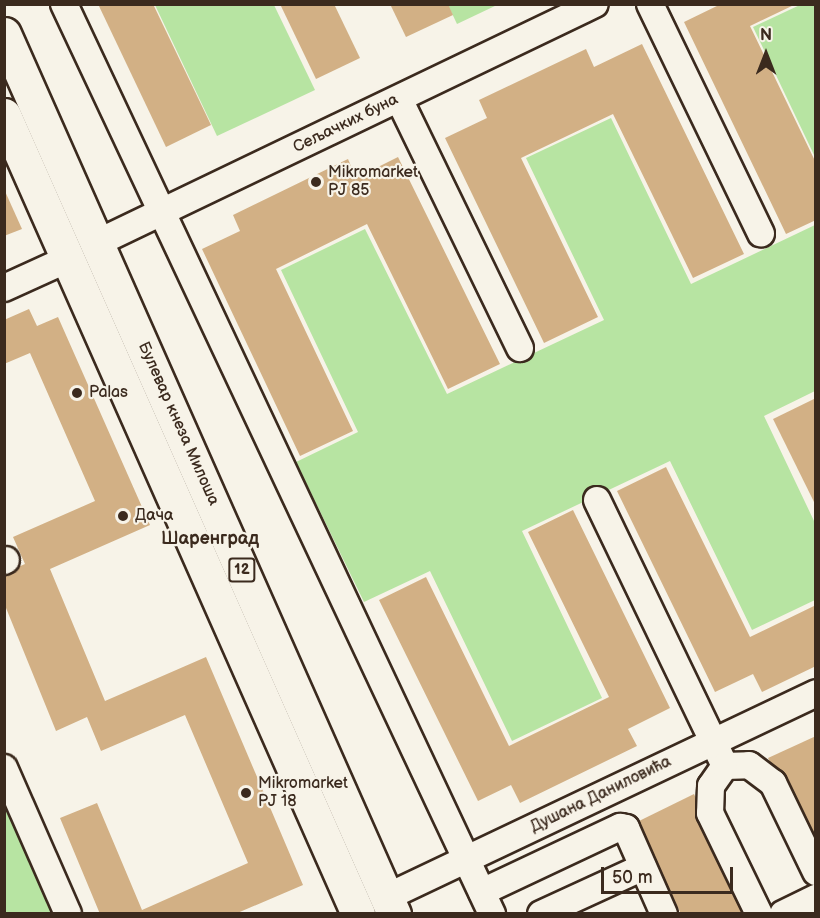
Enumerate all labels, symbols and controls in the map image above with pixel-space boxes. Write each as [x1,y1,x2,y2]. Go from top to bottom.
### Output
north arrow [736,24,796,84]
text: N [760,26,772,45]
street label: Сељачких буна [290,90,402,158]
place label: Mikromarket PJ 85 [328,163,418,201]
marker: Mikromarket PJ 85 [309,175,323,189]
street label: Булевар кнеза Милоша [133,339,223,509]
place label: Palas [89,383,128,403]
marker: Palas [70,386,84,400]
place label: Дача [135,506,174,526]
marker: Дача [116,509,130,523]
district label: Шаренград [161,528,259,550]
road number: 12 [227,558,257,582]
street label: Душана Даниловића [527,753,675,837]
place label: Mikromarket PJ 18 [258,774,348,812]
marker: Mikromarket PJ 18 [239,786,253,800]
scale bar [604,855,736,893]
text: 50 m [612,867,653,888]

